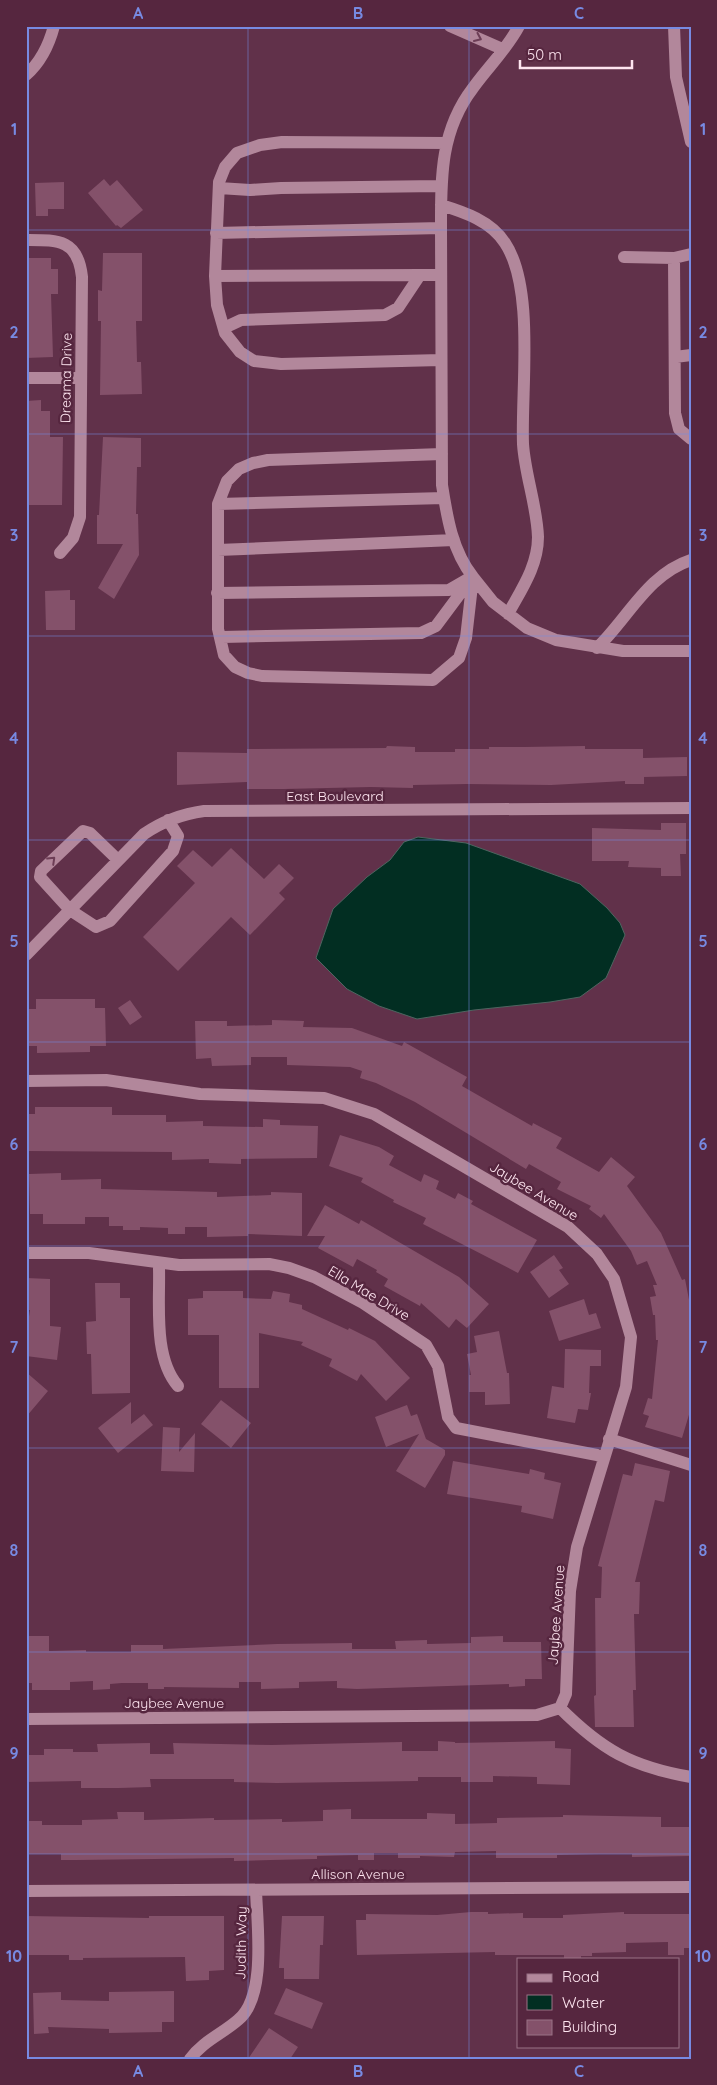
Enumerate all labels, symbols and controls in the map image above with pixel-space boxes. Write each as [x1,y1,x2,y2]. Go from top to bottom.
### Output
text: A [133,3,144,23]
text: B [353,3,363,23]
text: C [574,3,584,23]
one-way arrow [473,32,482,43]
scale bar [520,38,632,70]
text: 50 m [527,45,562,64]
text: 1 [11,119,17,139]
text: 1 [700,119,706,139]
text: 2 [9,322,19,342]
text: 2 [698,322,708,342]
street label: Dreama Drive [56,333,76,423]
text: 3 [10,525,18,545]
text: 3 [699,525,707,545]
text: 4 [9,728,19,748]
text: 4 [698,728,708,748]
street label: East Boulevard [286,787,384,805]
one-way arrow [47,857,56,866]
text: 5 [9,931,19,951]
text: 5 [698,931,708,951]
text: 6 [10,1134,19,1154]
text: 6 [699,1134,708,1154]
street label: Jaybee Avenue [486,1157,582,1225]
street label: Ella Mae Drive [325,1262,413,1324]
text: 7 [10,1337,19,1357]
text: 7 [699,1337,708,1357]
text: 8 [10,1540,19,1560]
text: 8 [699,1540,708,1560]
street label: Jaybee Avenue [544,1564,568,1666]
street label: Jaybee Avenue [124,1694,224,1712]
text: 9 [9,1743,19,1763]
text: 9 [698,1743,708,1763]
street label: Allison Avenue [311,1865,405,1883]
street label: Judith Way [231,1906,251,1980]
text: 10 [6,1946,22,1966]
text: 10 [695,1946,711,1966]
legend [517,1958,680,2048]
text: Road [562,1967,599,1986]
text: Water [562,1993,605,2012]
text: Building [562,2017,617,2036]
text: A [133,2061,144,2081]
text: B [353,2061,363,2081]
text: C [574,2061,584,2081]

